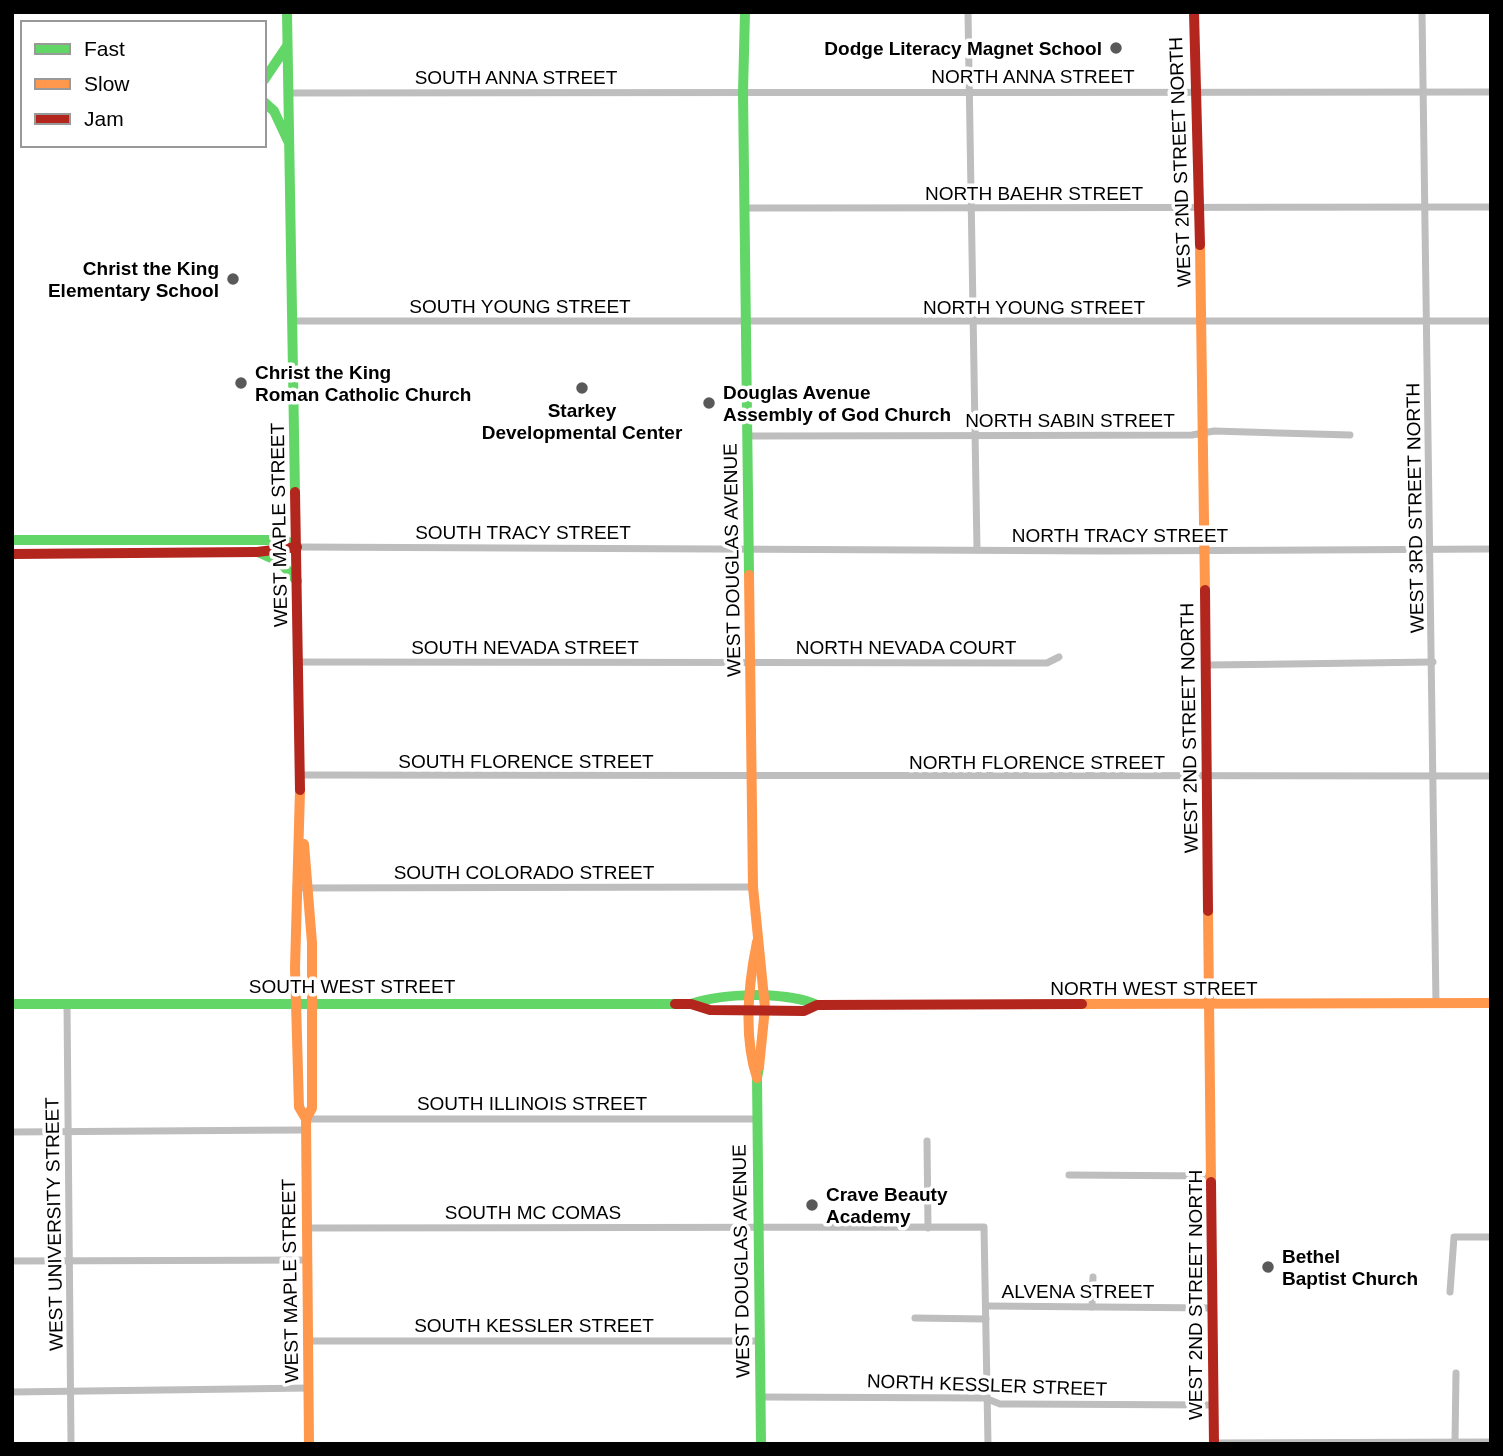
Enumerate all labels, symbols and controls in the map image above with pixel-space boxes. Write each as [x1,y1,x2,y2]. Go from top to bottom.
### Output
legend [21,21,266,147]
text: Fast [84,37,125,60]
street label: WEST 2ND STREET NORTH [1165,37,1195,287]
place label: Dodge Literacy Magnet School [824,38,1102,59]
marker: Dodge Literacy Magnet School [1108,40,1124,56]
street label: NORTH ANNA STREET [931,66,1135,87]
street label: SOUTH ANNA STREET [415,67,618,88]
text: Slow [84,72,130,95]
text: Jam [84,107,124,130]
street label: NORTH BAEHR STREET [925,183,1143,204]
place label: Christ the King Elementary School [48,258,219,301]
marker: Christ the King Elementary School [225,271,241,287]
street label: SOUTH YOUNG STREET [409,296,631,317]
street label: NORTH YOUNG STREET [923,297,1145,318]
place label: Christ the King Roman Catholic Church [255,362,471,405]
marker: Christ the King Roman Catholic Church [233,375,249,391]
marker: Starkey Developmental Center [574,380,590,396]
place label: Douglas Avenue Assembly of God Church [723,382,951,425]
street label: WEST 3RD STREET NORTH [1402,383,1428,633]
marker: Douglas Avenue Assembly of God Church [701,395,717,411]
place label: Starkey Developmental Center [482,400,683,443]
street label: NORTH SABIN STREET [965,410,1175,431]
street label: WEST MAPLE STREET [267,422,291,627]
street label: WEST DOUGLAS AVENUE [719,443,745,677]
street label: SOUTH TRACY STREET [415,522,631,543]
street label: NORTH TRACY STREET [1012,525,1229,546]
street label: WEST 2ND STREET NORTH [1176,603,1202,853]
street label: SOUTH NEVADA STREET [411,637,639,658]
street label: NORTH NEVADA COURT [796,637,1017,658]
street label: SOUTH FLORENCE STREET [398,751,654,772]
street label: NORTH FLORENCE STREET [909,752,1165,773]
street label: SOUTH COLORADO STREET [394,862,655,883]
street label: SOUTH WEST STREET [249,976,456,997]
street label: NORTH WEST STREET [1050,978,1258,999]
street label: SOUTH ILLINOIS STREET [417,1093,647,1114]
street label: WEST UNIVERSITY STREET [41,1097,67,1351]
street label: WEST DOUGLAS AVENUE [728,1144,754,1378]
street label: WEST 2ND STREET NORTH [1185,1170,1206,1420]
street label: WEST MAPLE STREET [278,1178,302,1383]
place label: Crave Beauty Academy [826,1184,948,1227]
marker: Crave Beauty Academy [804,1197,820,1213]
street label: SOUTH MC COMAS [445,1202,621,1223]
place label: Bethel Baptist Church [1282,1246,1418,1289]
marker: Bethel Baptist Church [1260,1259,1276,1275]
street label: ALVENA STREET [1002,1281,1155,1302]
street label: SOUTH KESSLER STREET [414,1315,654,1336]
street label: NORTH KESSLER STREET [867,1370,1108,1400]

